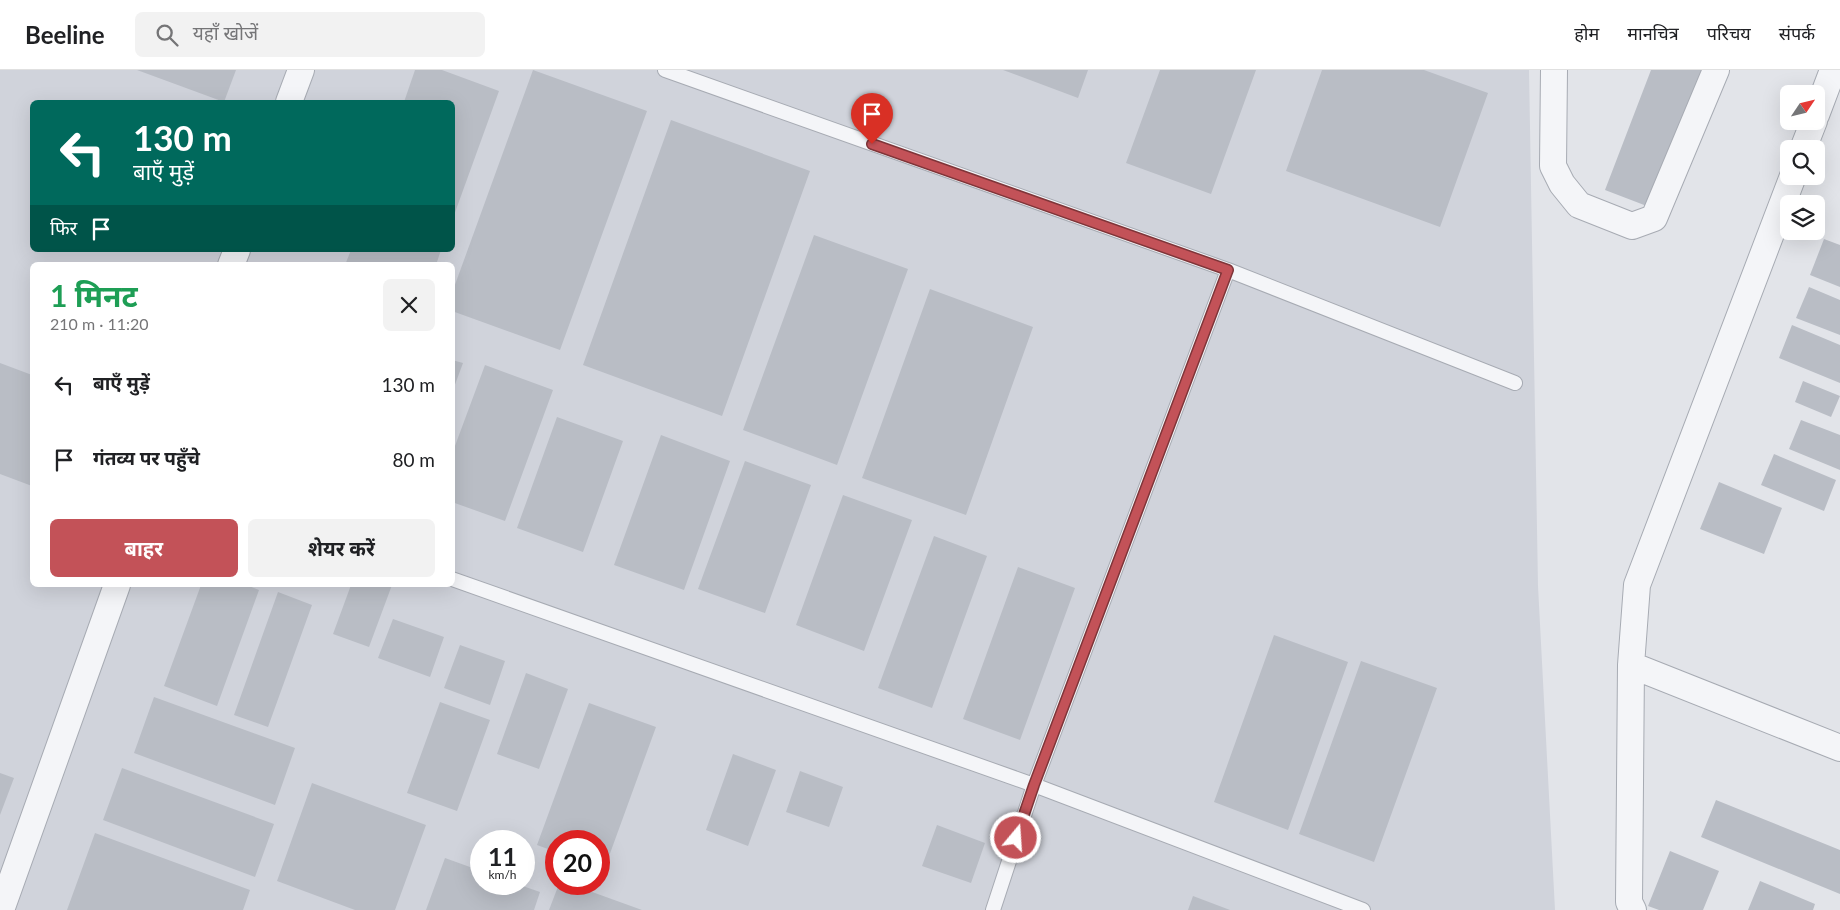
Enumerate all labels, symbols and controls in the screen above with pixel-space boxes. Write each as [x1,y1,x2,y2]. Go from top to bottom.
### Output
search box [135,12,485,57]
text: Beeline [25,20,105,49]
icon: search [153,21,181,49]
text: यहाँ खोजें [193,21,258,44]
text: होम [1574,22,1599,44]
text: मानचित्र [1627,22,1679,44]
text: परिचय [1707,22,1751,44]
text: संपर्क [1779,22,1815,44]
north arrow [1780,85,1825,130]
map controls [1780,85,1825,240]
pin [851,93,893,144]
icon: arrive [858,100,886,128]
text: 130 m [133,116,232,158]
icon: left [50,120,115,185]
button: search [1780,140,1825,185]
text: बाएँ मुड़ें [133,158,194,185]
button: layers [1780,195,1825,240]
icon: arrive [87,215,115,243]
text: फिर [50,216,77,239]
text: 1 मिनट [50,277,138,313]
button: close [383,279,435,331]
text: 210 m · 11:20 [50,314,149,333]
icon: left [50,371,78,399]
text: बाएँ मुड़ें [93,371,150,394]
text: 130 m [381,373,435,396]
icon: arrive [50,446,78,474]
text: गंतव्य पर पहुँचे [93,446,200,469]
text: 80 m [392,448,435,471]
button: बाहर [50,519,238,577]
button: शेयर करें [248,519,435,577]
position arrow [989,811,1041,863]
speed limit sign: 20 [545,830,610,895]
text: 11 [488,841,517,871]
text: km/h [488,867,517,882]

